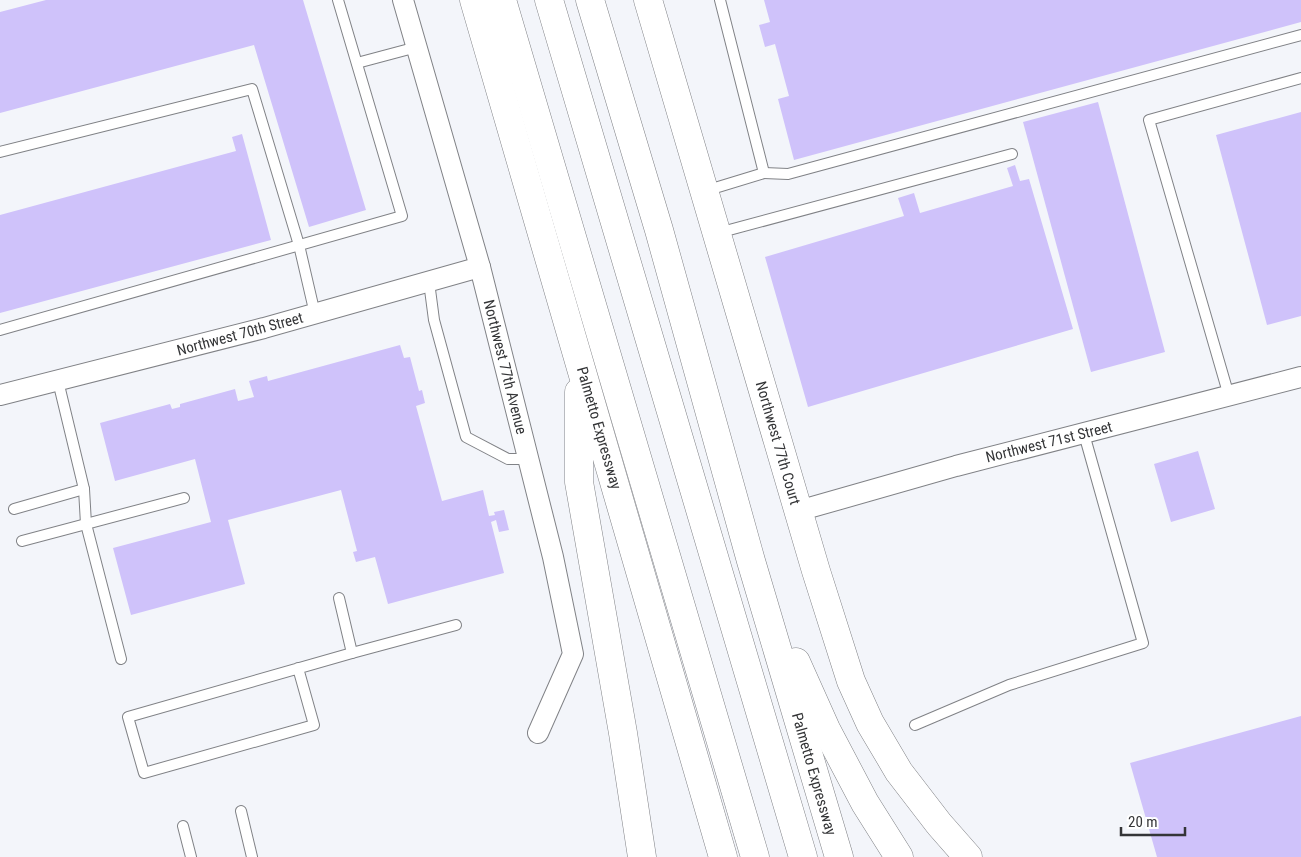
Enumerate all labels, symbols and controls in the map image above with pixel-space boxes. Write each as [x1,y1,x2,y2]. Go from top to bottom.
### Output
street label: Northwest 77th Avenue [480,298,530,436]
street label: Northwest 70th Street [175,308,305,360]
street label: Palmetto Expressway [573,365,625,491]
street label: Northwest 77th Court [752,379,804,507]
street label: Northwest 71st Street [984,418,1114,466]
street label: Palmetto Expressway [788,711,840,837]
scale bar [1121,804,1185,836]
text: 20 m [1128,813,1158,831]

